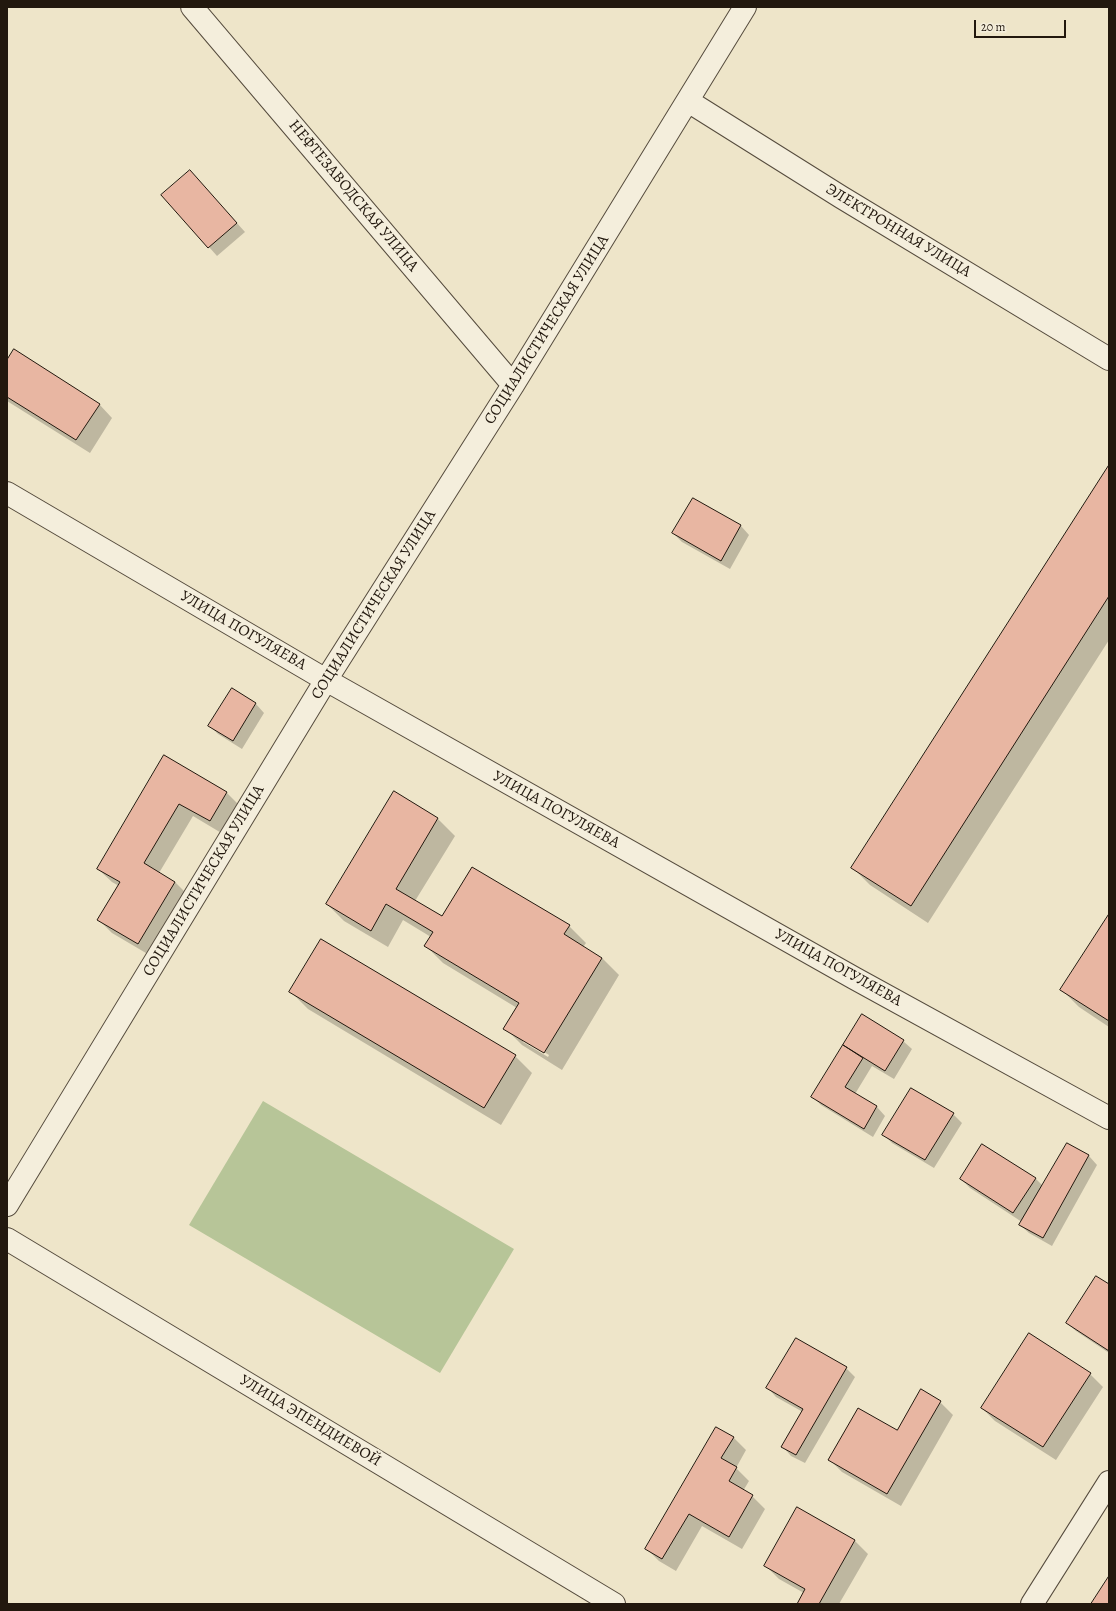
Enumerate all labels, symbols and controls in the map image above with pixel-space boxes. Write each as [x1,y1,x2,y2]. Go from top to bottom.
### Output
scale bar [976,12,1068,38]
text: 20 m [981,19,1005,35]
street label: НЕФТЕЗАВОДСКАЯ УЛИЦА [284,116,422,276]
street label: ЭЛЕКТРОННАЯ УЛИЦА [822,180,974,282]
street label: СОЦИАЛИСТИЧЕСКАЯ УЛИЦА [481,232,613,428]
street label: СОЦИАЛИСТИЧЕСКАЯ УЛИЦА [308,507,440,703]
street label: УЛИЦА ПОГУЛЯЕВА [177,587,309,675]
street label: УЛИЦА ПОГУЛЯЕВА [489,767,623,853]
street label: СОЦИАЛИСТИЧЕСКАЯ УЛИЦА [139,782,269,980]
street label: УЛИЦА ПОГУЛЯЕВА [771,925,905,1011]
street label: УЛИЦА ЭПЕНДИЕВОЙ [236,1371,384,1471]

